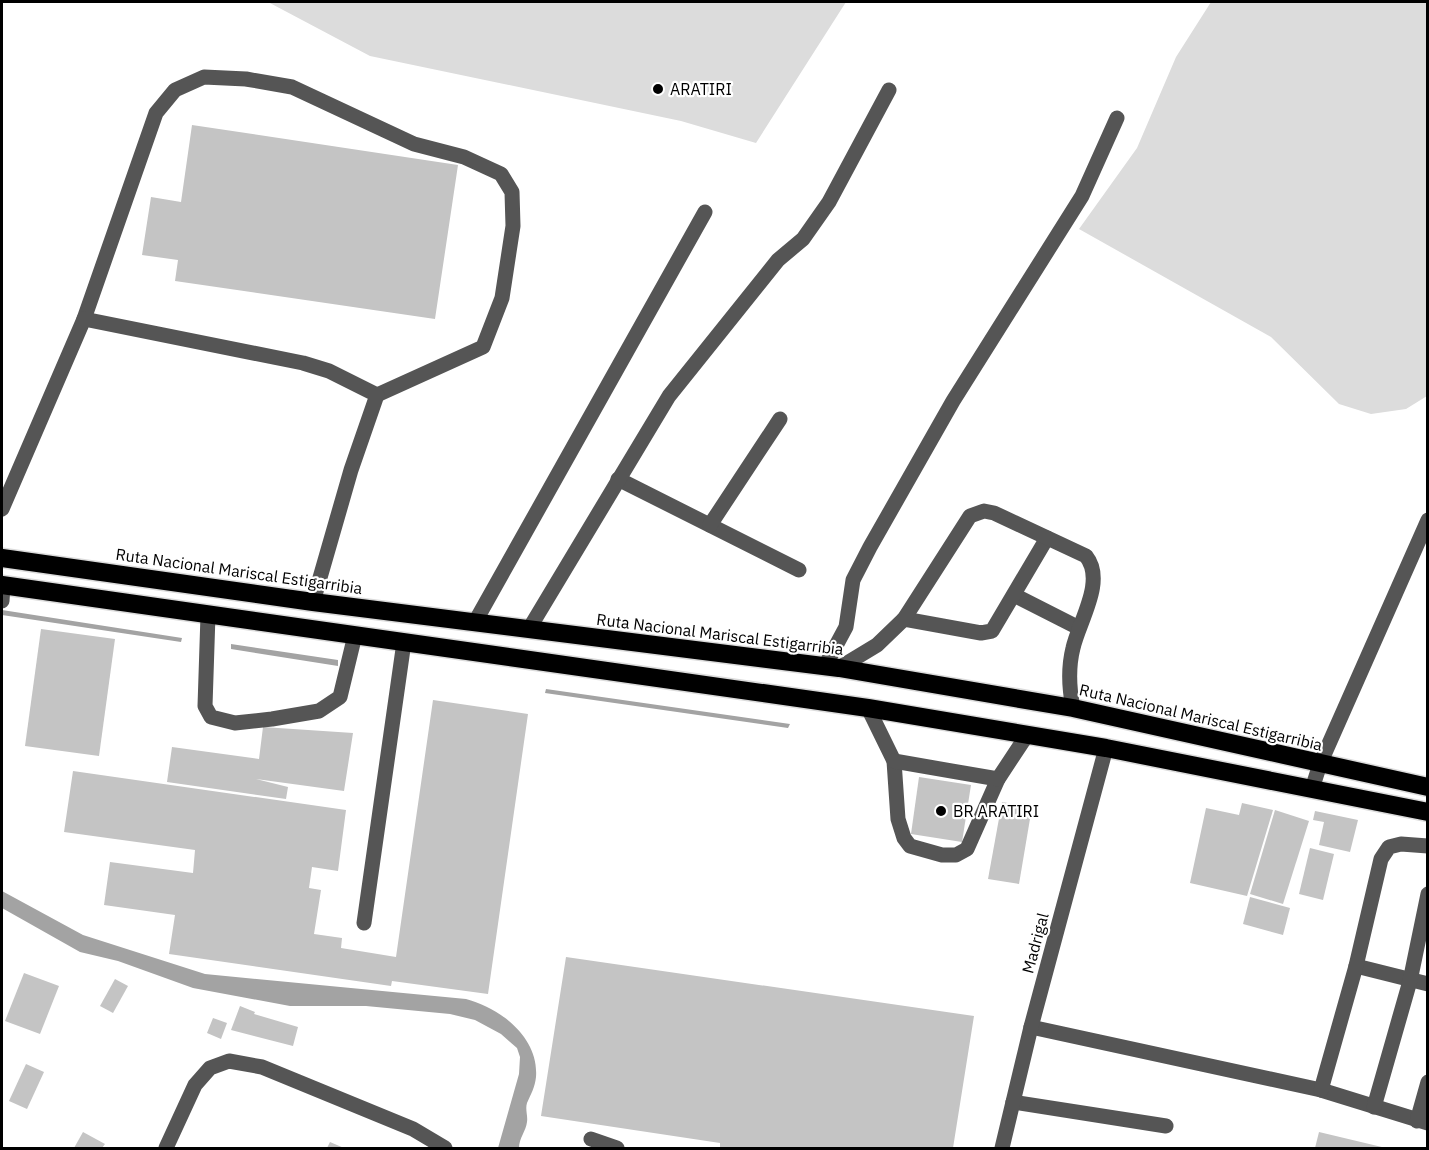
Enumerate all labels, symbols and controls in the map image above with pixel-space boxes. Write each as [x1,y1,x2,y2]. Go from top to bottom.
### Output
place label: ARATIRI [670,79,732,99]
marker: ARATIRI [651,82,665,96]
street label: Ruta Nacional Mariscal Estigarribia [114,544,364,598]
street label: Ruta Nacional Mariscal Estigarribia [595,609,845,659]
street label: Ruta Nacional Mariscal Estigarribia [1077,679,1325,755]
place label: BR ARATIRI [953,801,1039,821]
marker: BR ARATIRI [934,804,948,818]
street label: Madrigal [1017,910,1053,976]

